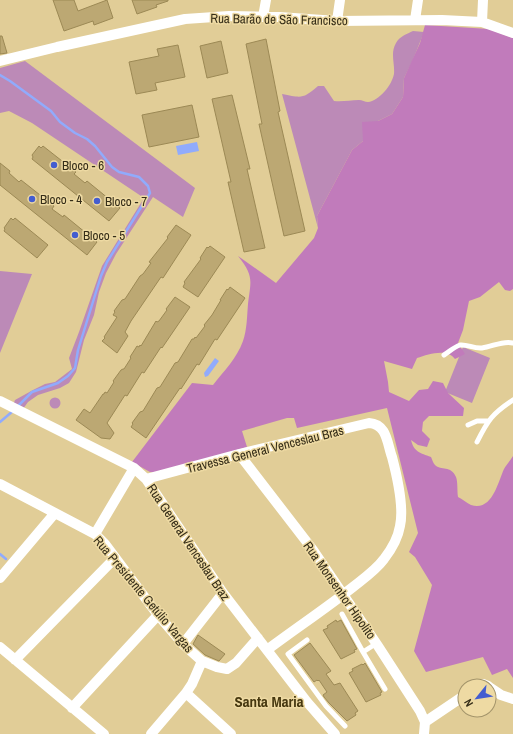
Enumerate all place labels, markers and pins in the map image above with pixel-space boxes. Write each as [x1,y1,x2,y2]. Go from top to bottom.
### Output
place label: Bloco - 6 [62,157,104,174]
marker: Bloco - 6 [49,160,59,170]
place label: Bloco - 4 [40,191,82,208]
place label: Bloco - 7 [105,193,147,210]
marker: Bloco - 4 [27,194,37,204]
marker: Bloco - 7 [92,196,102,206]
place label: Bloco - 5 [83,227,125,244]
marker: Bloco - 5 [70,230,80,240]

